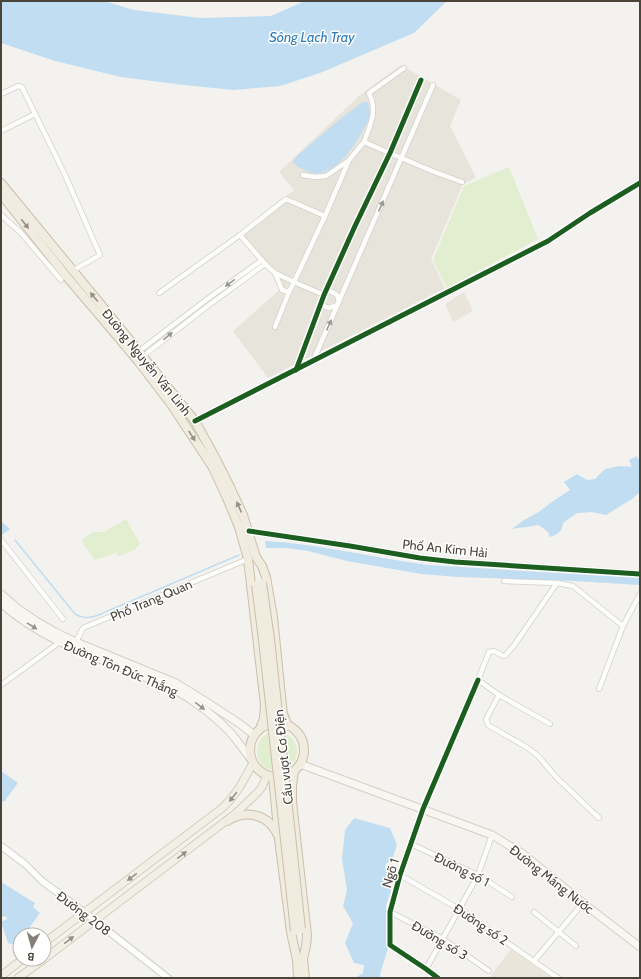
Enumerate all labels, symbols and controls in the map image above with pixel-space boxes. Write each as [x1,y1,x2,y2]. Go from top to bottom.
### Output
water label: Sông Lạch Tray [269,28,355,46]
one-way arrow [377,200,384,212]
one-way arrow [21,219,29,230]
one-way arrow [225,279,235,287]
one-way arrow [90,292,99,302]
street label: Đường Nguyễn Văn Linh [99,305,195,419]
one-way arrow [326,320,332,331]
one-way arrow [163,332,174,341]
one-way arrow [188,431,196,441]
one-way arrow [236,501,242,512]
street label: Phố An Kim Hải [402,536,488,560]
street label: Phố Trang Quan [108,576,194,624]
one-way arrow [26,623,38,630]
street label: Đường Tôn Đức Thắng [62,637,181,699]
one-way arrow [194,702,205,711]
street label: Cầu vượt Cơ Điện [270,709,296,805]
one-way arrow [229,791,238,802]
street label: Đường Máng Nước [507,841,597,917]
street label: Đường số 1 [432,848,492,890]
one-way arrow [176,850,187,859]
street label: Ngõ 1 [378,856,402,890]
one-way arrow [126,873,137,881]
street label: Đường 208 [54,887,114,939]
street label: Đường số 2 [451,900,511,948]
street label: Đường số 3 [409,917,471,963]
north arrow [12,927,52,967]
one-way arrow [64,935,75,944]
text: B [27,950,35,964]

